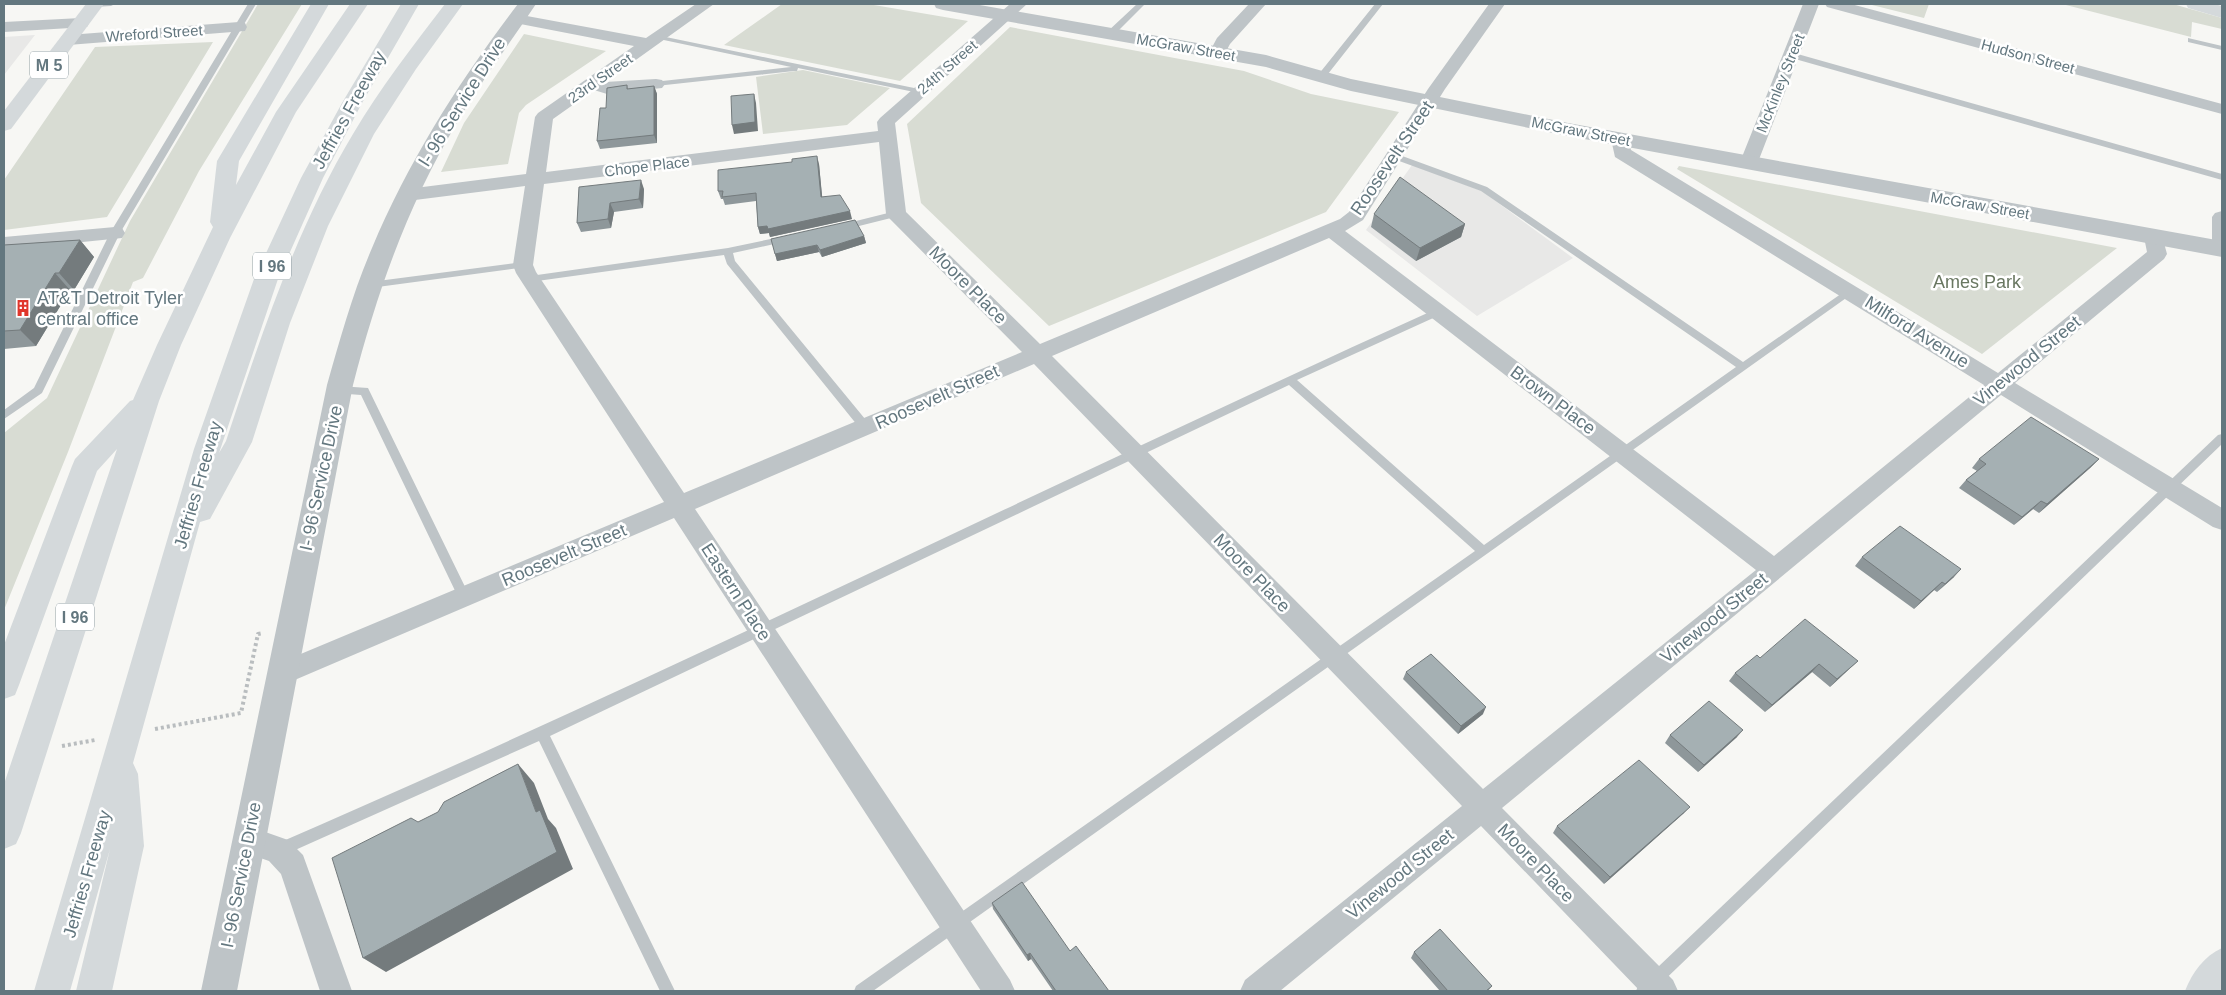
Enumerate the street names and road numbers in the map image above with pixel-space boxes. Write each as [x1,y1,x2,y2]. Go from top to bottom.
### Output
street label: Wreford Street [105,21,204,45]
street label: McGraw Street [1135,30,1238,64]
street label: McKinley Street [1752,30,1808,135]
street label: I- 96 Service Drive [414,34,510,170]
street label: Hudson Street [1979,35,2077,77]
street label: 24th Street [914,36,981,97]
street label: Jeffries Freeway [308,48,390,172]
street label: 23rd Street [565,49,636,106]
road number: M 5 [30,52,68,78]
street label: Roosevelt Street [1347,97,1437,219]
street label: McGraw Street [1530,113,1633,149]
street label: Chope Place [603,152,691,180]
street label: McGraw Street [1929,188,2032,222]
street label: Moore Place [925,242,1011,328]
road number: I 96 [253,252,291,280]
street label: Milford Avenue [1861,292,1973,372]
street label: Vinewood Street [1970,312,2084,410]
street label: Roosevelt Street [872,361,1002,433]
street label: Brown Place [1507,362,1599,438]
street label: I- 96 Service Drive [296,404,346,552]
street label: Jeffries Freeway [170,419,226,551]
street label: Roosevelt Street [499,520,629,590]
street label: Moore Place [1210,530,1294,616]
street label: Eastern Place [697,540,775,644]
street label: Vinewood Street [1657,569,1771,667]
road number: I 96 [56,604,94,630]
street label: I- 96 Service Drive [217,800,265,950]
street label: Jeffries Freeway [59,808,115,940]
street label: Moore Place [1494,820,1578,906]
street label: Vinewood Street [1343,825,1457,923]

